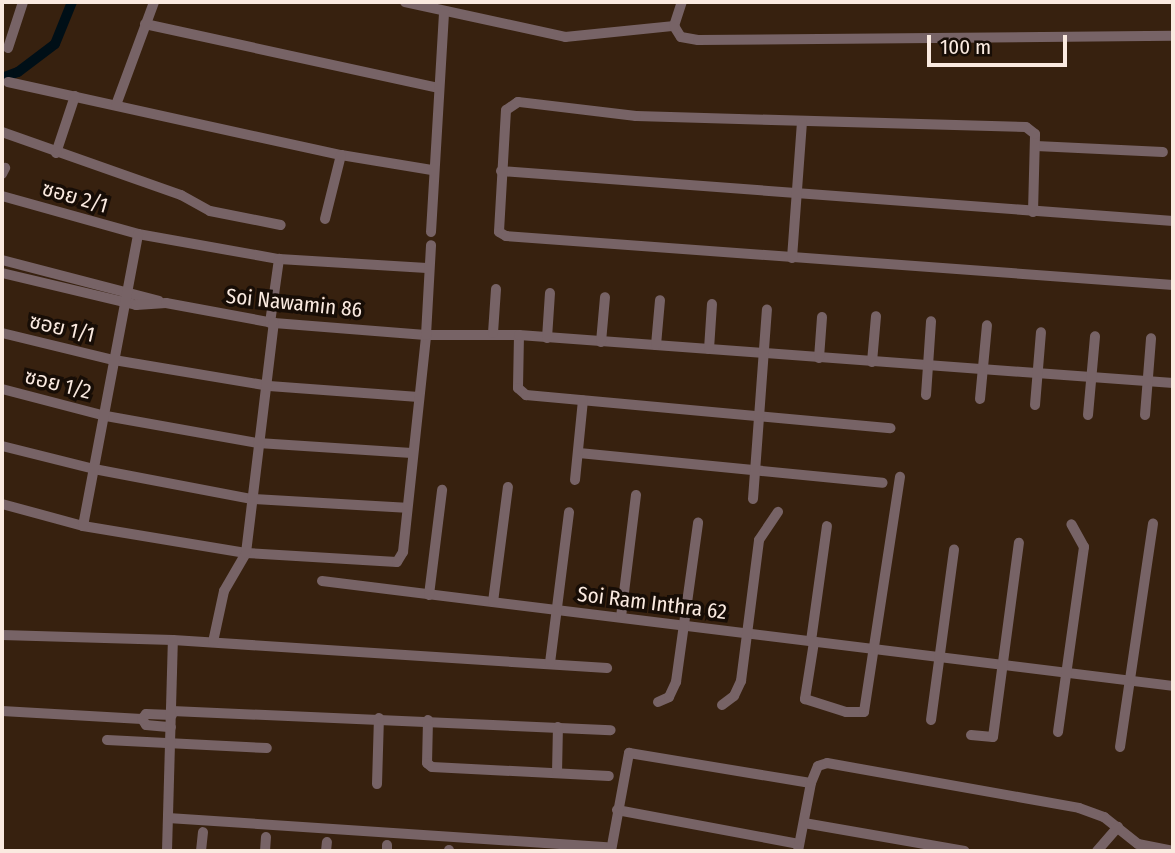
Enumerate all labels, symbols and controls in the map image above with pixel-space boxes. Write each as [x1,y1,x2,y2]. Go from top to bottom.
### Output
scale bar [930,21,1070,65]
text: 100 m [940,34,991,60]
street label: ซอย 2/1 [39,176,111,218]
street label: Soi Nawamin 86 [225,283,363,323]
street label: ซอย 1/1 [27,308,97,348]
street label: ซอย 1/2 [22,364,94,404]
street label: Soi Ram Inthra 62 [576,581,728,625]

